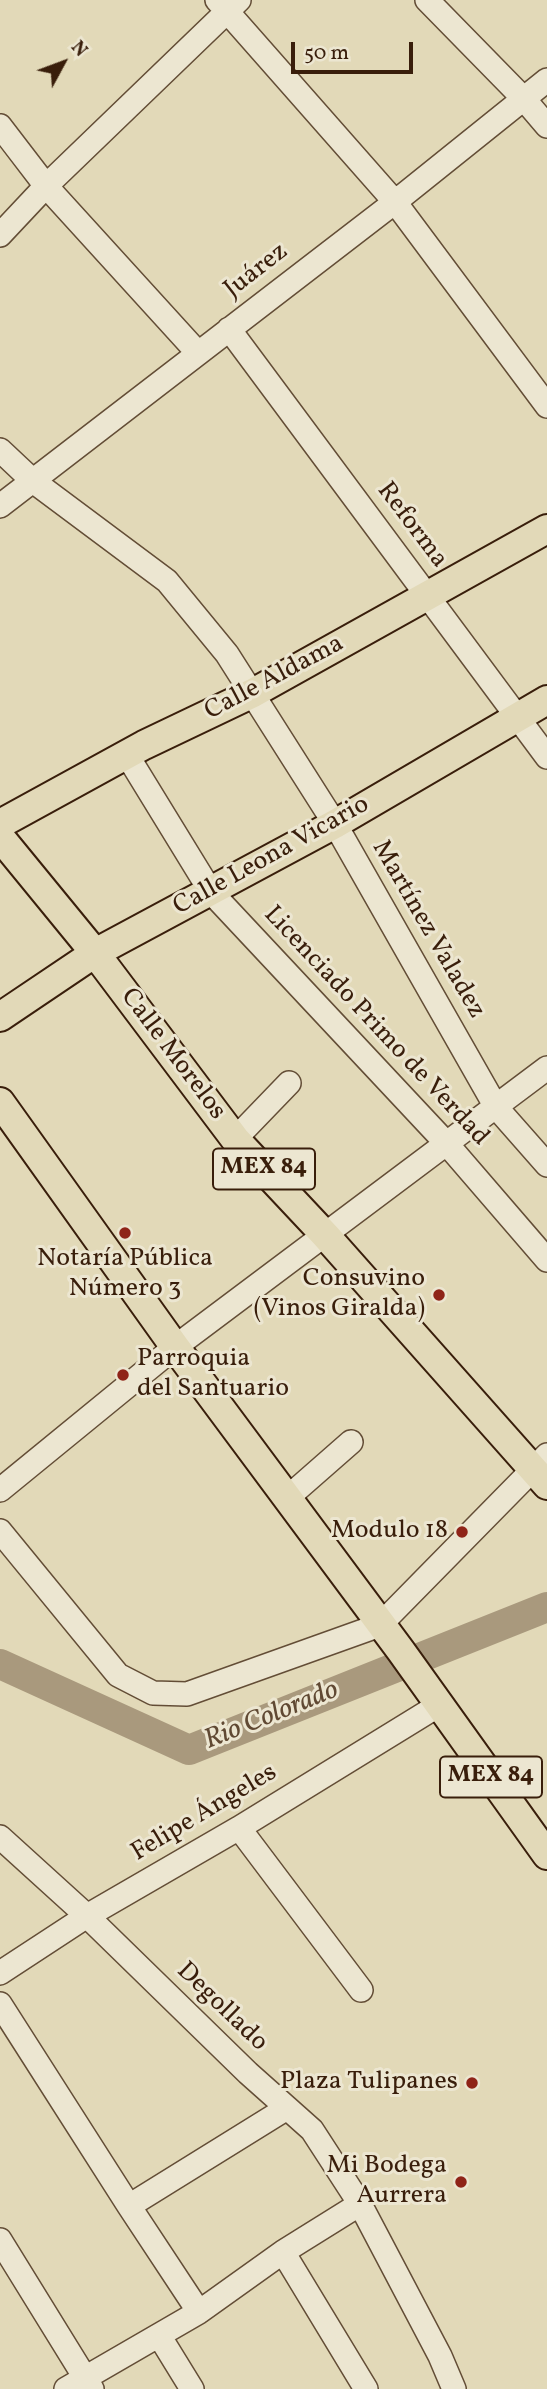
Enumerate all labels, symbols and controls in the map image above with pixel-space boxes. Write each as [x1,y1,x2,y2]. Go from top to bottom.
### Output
north arrow [28,28,98,98]
scale bar [295,28,418,72]
text: N [65,35,93,63]
text: 50 m [304,39,349,68]
street label: Juárez [219,237,295,307]
street label: Reforma [369,477,453,575]
street label: Calle Aldama [200,629,350,729]
street label: Calle Leona Vicario [169,790,375,924]
street label: Martínez Valadez [363,835,491,1025]
street label: Licenciado Primo de Verdad [256,900,494,1154]
street label: Calle Morelos [112,983,232,1127]
road number: MEX 84 [213,1148,315,1190]
marker: Notaría Pública Número 3 [117,1225,133,1241]
place label: Notaría Pública Número 3 [37,1244,213,1306]
place label: Consuvino (Vinos Giralda) [254,1264,425,1326]
marker: Consuvino (Vinos Giralda) [431,1287,447,1303]
place label: Parroquia del Santuario [137,1344,289,1406]
marker: Parroquia del Santuario [115,1367,131,1383]
place label: Modulo 18 [331,1516,448,1548]
marker: Modulo 18 [454,1524,470,1540]
water label: Rio Colorado [200,1675,344,1759]
road number: MEX 84 [440,1756,542,1798]
street label: Felipe Ángeles [127,1758,283,1870]
street label: Degollado [169,1957,273,2059]
place label: Plaza Tulipanes [280,2067,458,2099]
marker: Plaza Tulipanes [464,2075,480,2091]
place label: Mi Bodega Aurrera [327,2151,447,2212]
marker: Mi Bodega Aurrera [453,2174,469,2190]

